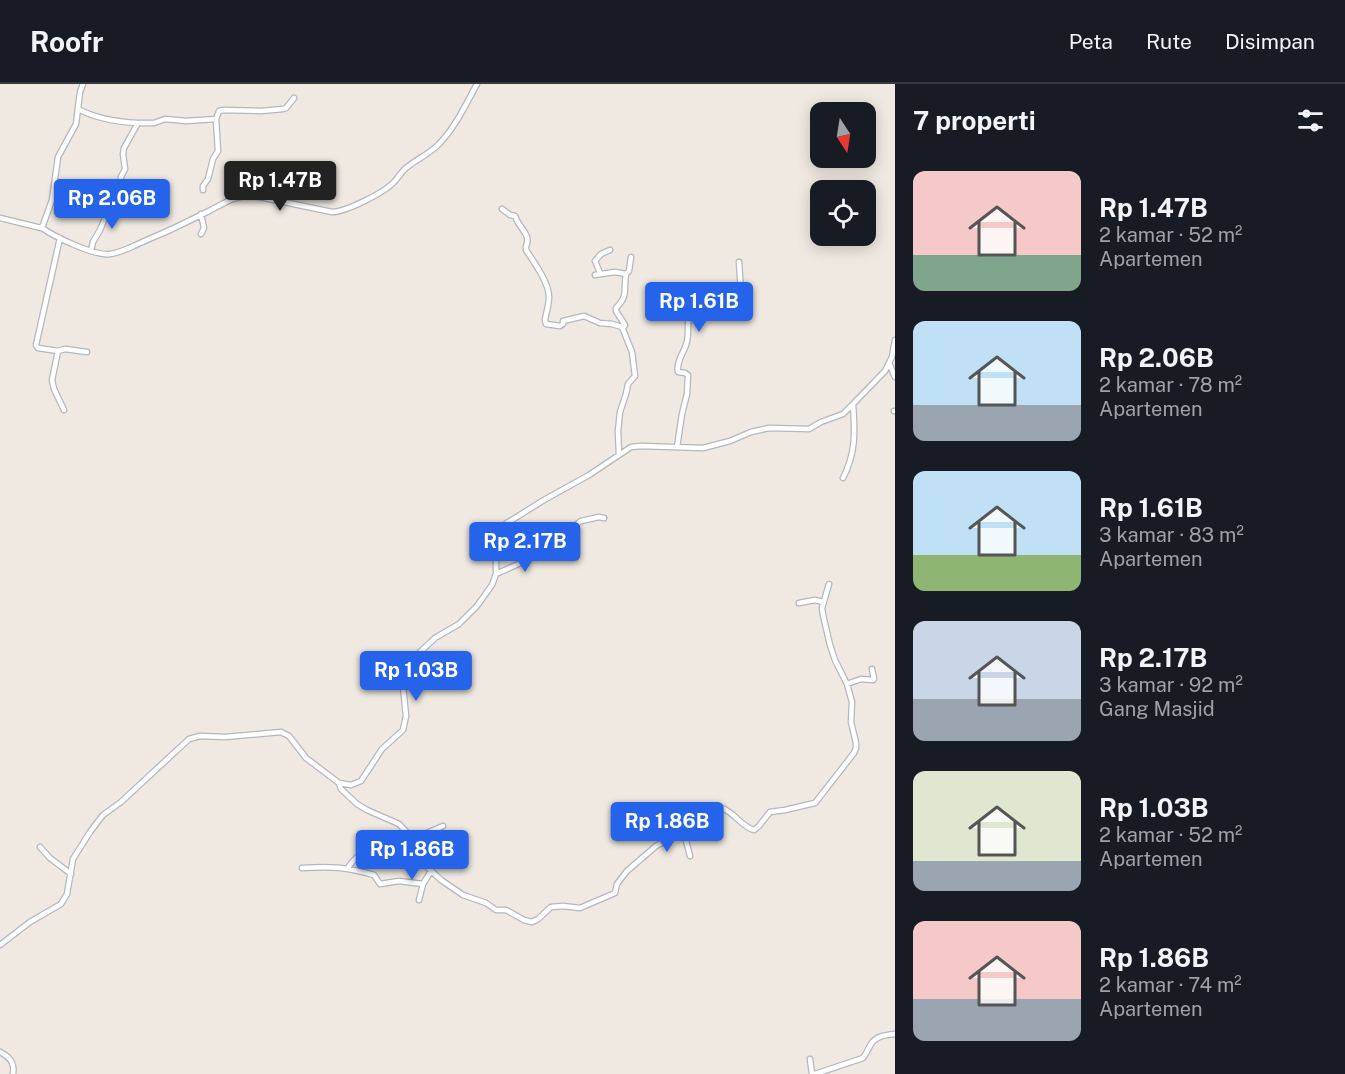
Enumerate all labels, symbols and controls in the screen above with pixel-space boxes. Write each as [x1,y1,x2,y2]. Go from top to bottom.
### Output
text: Roofr [30,25,103,58]
text: Peta [1069,29,1113,54]
text: Rute [1146,29,1192,54]
text: Disimpan [1225,29,1315,54]
north arrow [810,102,876,168]
map controls [810,102,876,246]
icon: filters [1294,104,1327,137]
text: 7 properti [913,105,1036,136]
pin: Rp 1.47B [218,161,342,212]
text: Rp 1.47B [238,168,322,192]
pin: Rp 2.06B [50,179,174,230]
button: locate [810,180,876,246]
text: Rp 2.06B [68,186,156,210]
text: Rp 1.47B [1099,192,1208,223]
icon: home [961,195,1033,267]
text: 2 kamar · 52 m² [1099,223,1242,247]
text: Apartemen [1099,247,1203,271]
pin: Rp 1.61B [637,282,761,333]
text: Rp 1.61B [659,289,739,313]
text: Rp 2.06B [1099,342,1214,373]
icon: home [961,345,1033,417]
text: 2 kamar · 78 m² [1099,373,1242,397]
text: Apartemen [1099,397,1203,421]
text: Rp 1.61B [1099,492,1203,523]
icon: home [961,495,1033,567]
pin: Rp 2.17B [463,522,587,573]
text: 3 kamar · 83 m² [1099,523,1244,547]
text: Rp 2.17B [483,529,567,553]
text: Apartemen [1099,547,1203,571]
text: Rp 2.17B [1099,642,1207,673]
icon: home [961,645,1033,717]
pin: Rp 1.03B [354,651,478,702]
text: Rp 1.03B [374,658,458,682]
text: 3 kamar · 92 m² [1099,673,1243,697]
text: Gang Masjid [1099,697,1215,721]
text: Rp 1.03B [1099,792,1208,823]
icon: home [961,795,1033,867]
pin: Rp 1.86B [605,802,729,853]
text: Rp 1.86B [625,809,709,833]
text: 2 kamar · 52 m² [1099,823,1242,847]
pin: Rp 1.86B [350,830,474,881]
text: Rp 1.86B [370,837,454,861]
text: Apartemen [1099,847,1203,871]
text: Rp 1.86B [1099,942,1209,973]
icon: home [961,945,1033,1017]
text: 2 kamar · 74 m² [1099,973,1242,997]
text: Apartemen [1099,997,1203,1021]

